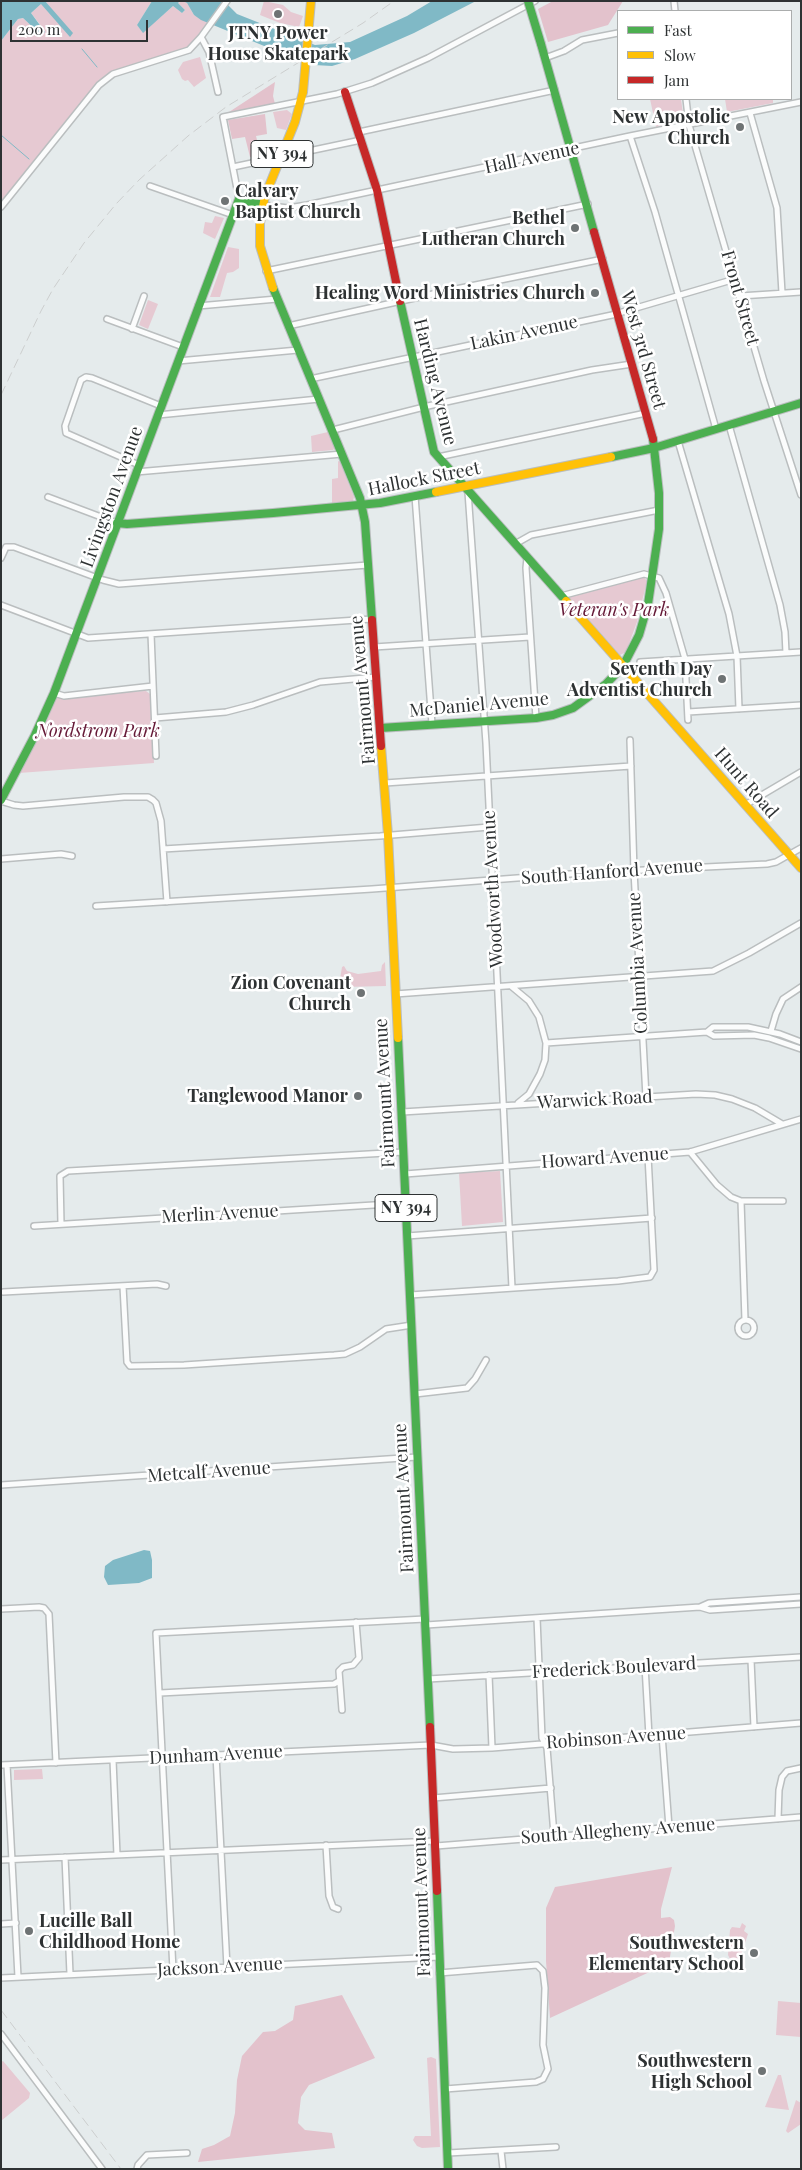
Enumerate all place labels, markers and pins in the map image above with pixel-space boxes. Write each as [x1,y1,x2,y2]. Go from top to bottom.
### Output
marker: JTNY Power House Skatepark [272,8,284,20]
place label: JTNY Power House Skatepark [208,22,348,64]
place label: New Apostolic Church [612,106,730,148]
marker: New Apostolic Church [734,121,746,133]
place label: Calvary Baptist Church [235,180,361,222]
marker: Calvary Baptist Church [219,195,231,207]
place label: Bethel Lutheran Church [421,207,565,250]
marker: Bethel Lutheran Church [569,222,581,234]
place label: Healing Word Ministries Church [315,282,585,304]
marker: Healing Word Ministries Church [589,287,601,299]
place label: Seventh Day Adventist Church [567,658,712,701]
marker: Seventh Day Adventist Church [716,673,728,685]
place label: Zion Covenant Church [231,972,351,1014]
marker: Zion Covenant Church [355,987,367,999]
place label: Tanglewood Manor [187,1085,348,1107]
marker: Tanglewood Manor [352,1090,364,1102]
place label: Lucille Ball Childhood Home [39,1910,180,1952]
marker: Lucille Ball Childhood Home [23,1925,35,1937]
place label: Southwestern Elementary School [588,1932,744,1975]
marker: Southwestern Elementary School [748,1947,760,1959]
place label: Southwestern High School [637,2050,752,2092]
marker: Southwestern High School [756,2065,768,2077]

